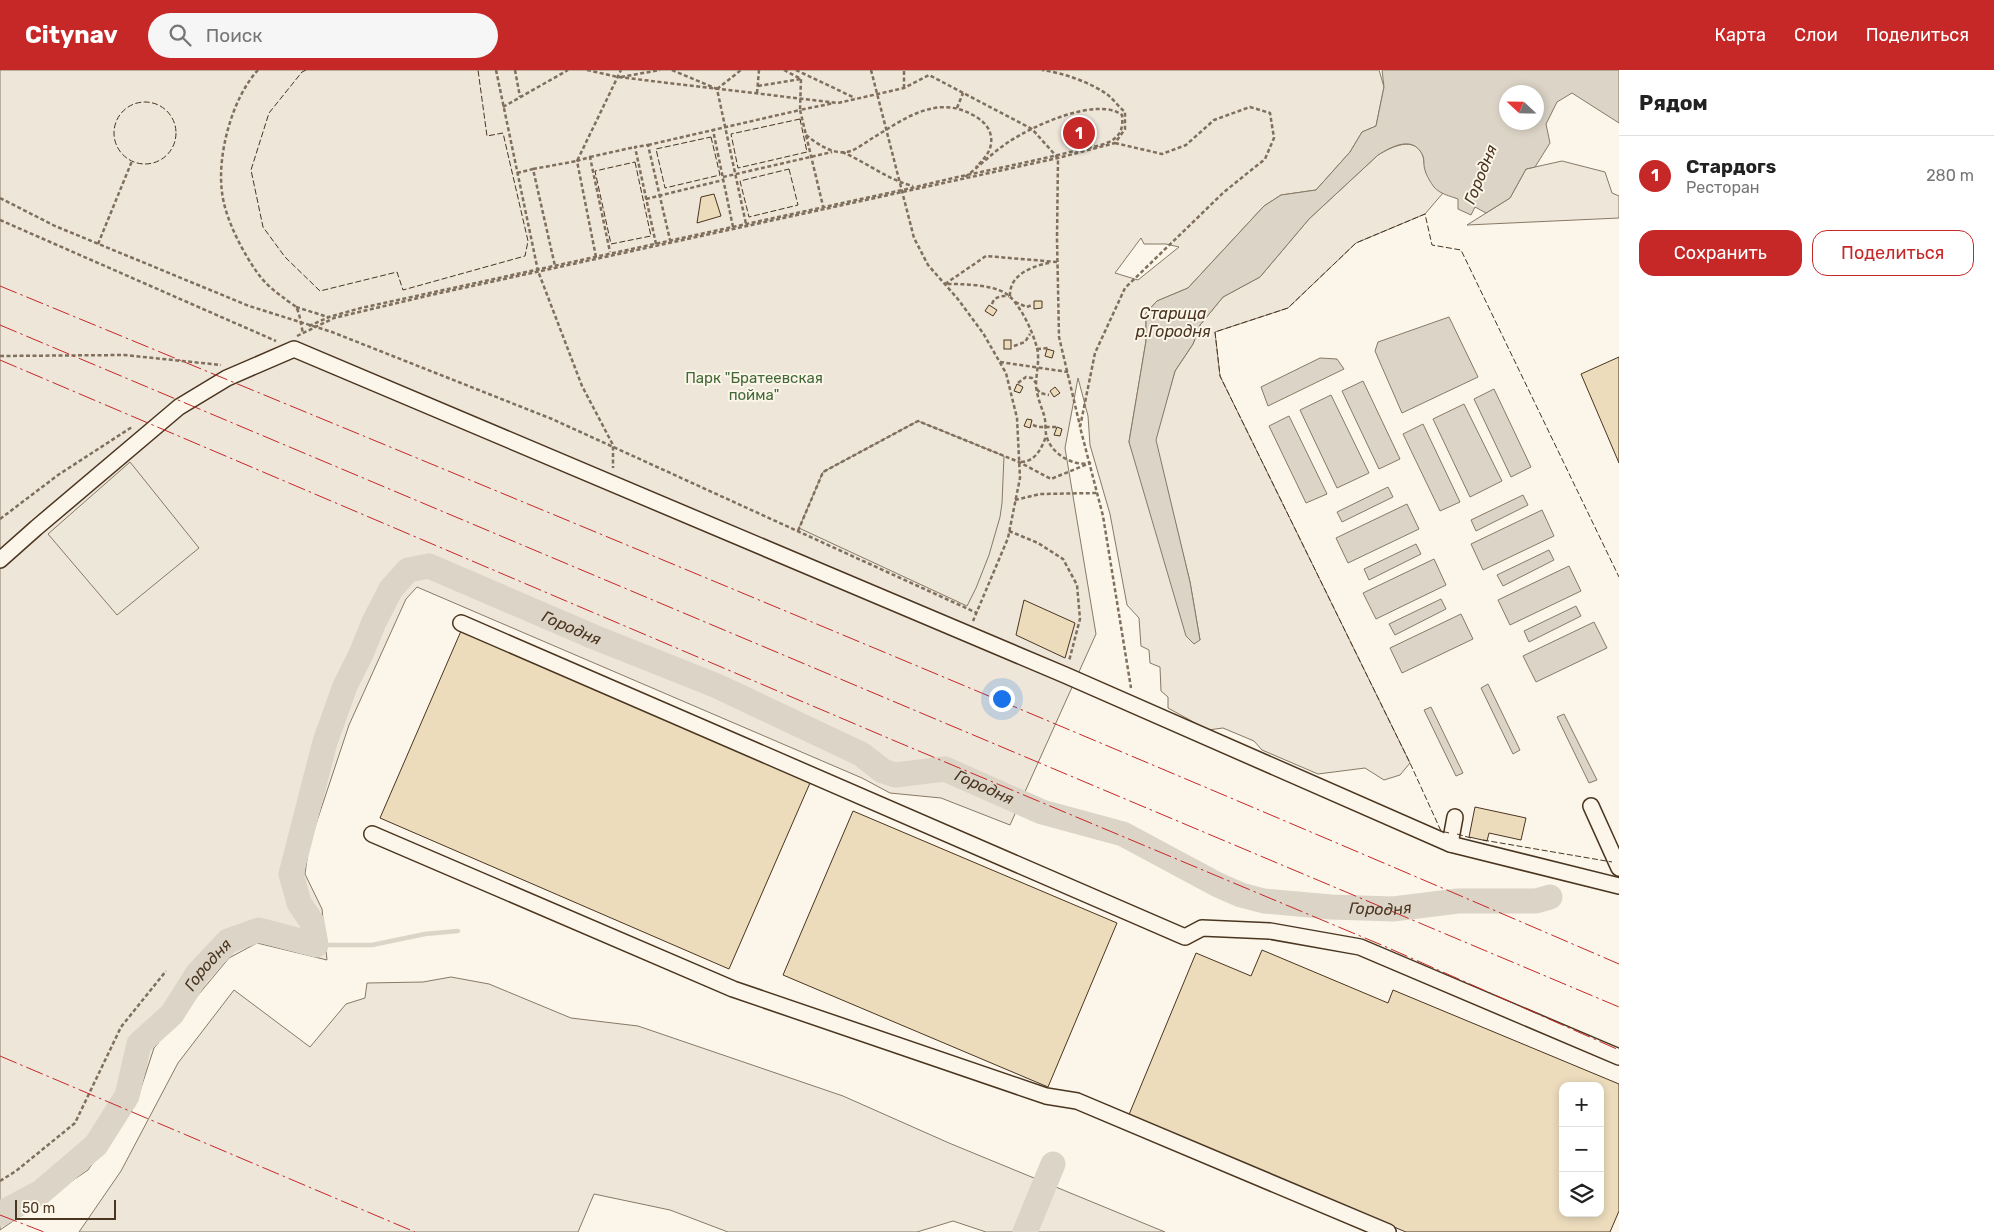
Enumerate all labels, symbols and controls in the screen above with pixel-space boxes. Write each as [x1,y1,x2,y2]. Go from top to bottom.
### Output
search box [148,13,498,58]
text: Citynav [25,21,118,49]
icon: search [166,21,194,49]
text: Поиск [206,24,262,47]
text: Карта [1715,24,1766,46]
text: Слои [1794,24,1838,46]
text: Поделиться [1866,24,1969,46]
north arrow [1499,85,1544,130]
text: Рядом [1639,90,1708,115]
pin: 1 [1063,114,1095,152]
water label: Городня [1460,141,1501,207]
text: Стардогs [1686,155,1776,178]
text: 1 [1651,166,1659,185]
text: 280 m [1926,166,1974,185]
text: Ресторан [1686,178,1760,197]
button: Сохранить [1639,230,1802,276]
button: Поделиться [1812,230,1974,276]
water label: Старица р.Городня [1135,304,1211,341]
park label: Парк "Братеевская пойма" [685,369,823,404]
water label: Городня [539,607,604,649]
your location [989,686,1015,712]
water label: Городня [952,766,1017,808]
water label: Городня [1349,898,1413,919]
water label: Городня [180,935,235,994]
map controls [1559,1082,1604,1217]
button: + [1559,1082,1604,1127]
button: − [1559,1127,1604,1172]
button: layers [1559,1172,1604,1217]
scale bar [15,1197,116,1220]
text: 50 m [22,1200,55,1217]

